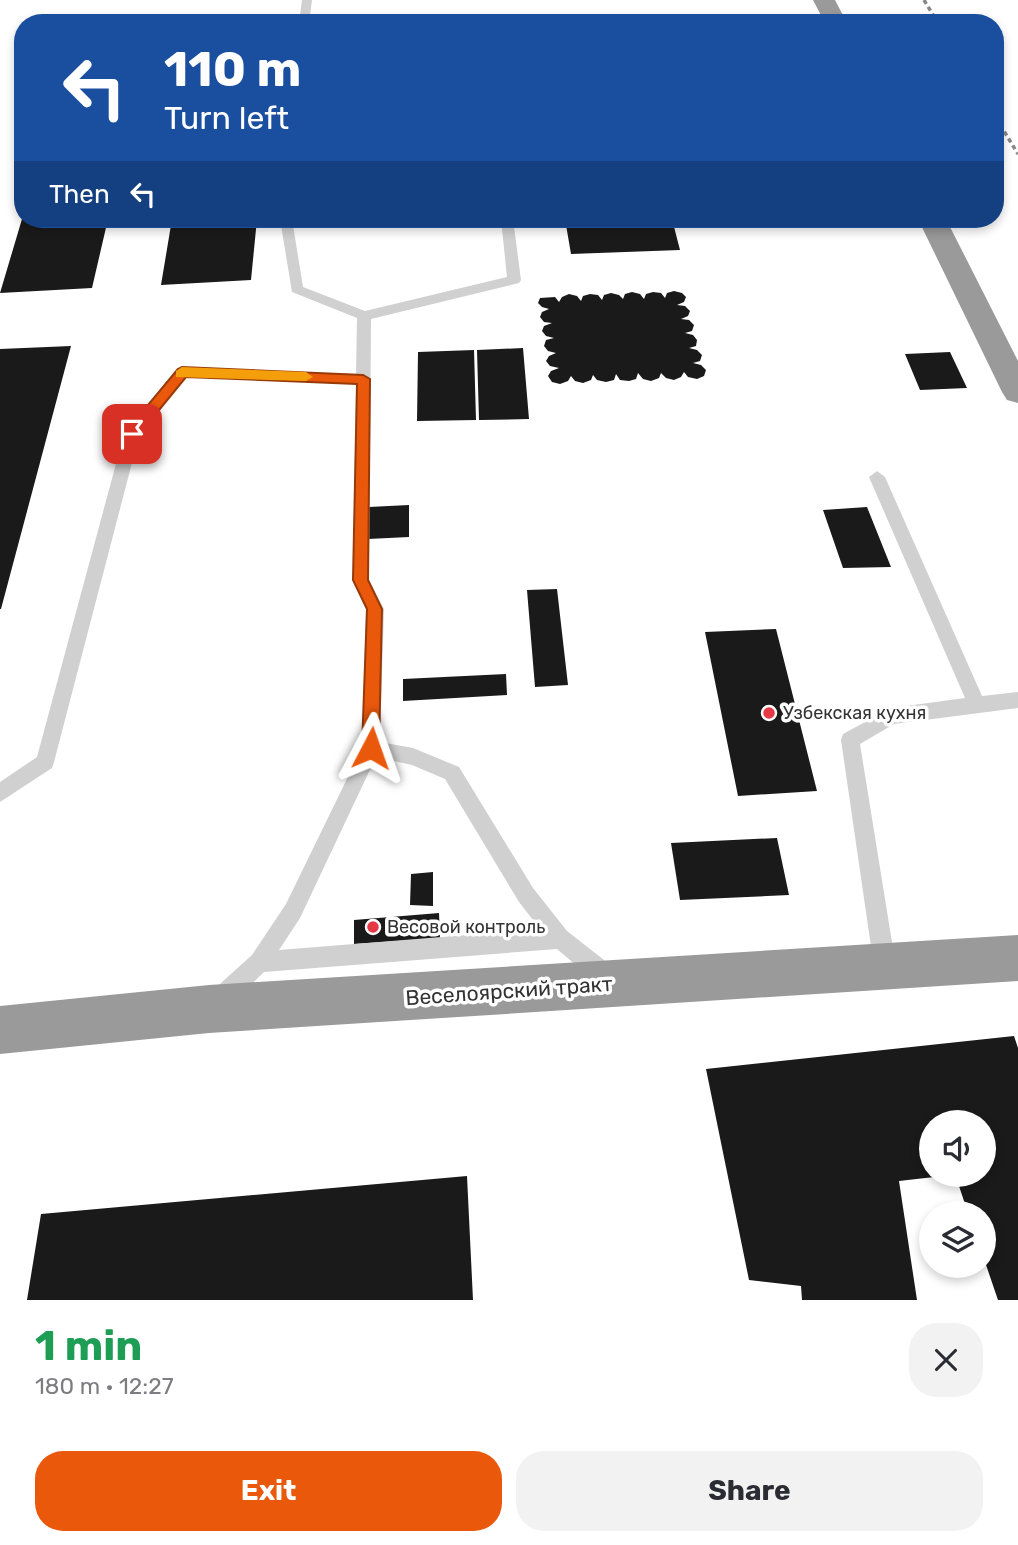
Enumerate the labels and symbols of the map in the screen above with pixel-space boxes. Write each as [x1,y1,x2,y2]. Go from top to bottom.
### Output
pin [102,404,162,464]
place label: Узбекская кухня [783,702,926,724]
marker: Узбекская кухня [761,705,777,721]
position arrow [334,711,408,785]
place label: Весовой контроль [387,916,545,938]
marker: Весовой контроль [365,919,381,935]
street label: Веселоярский тракт [405,971,614,1010]

